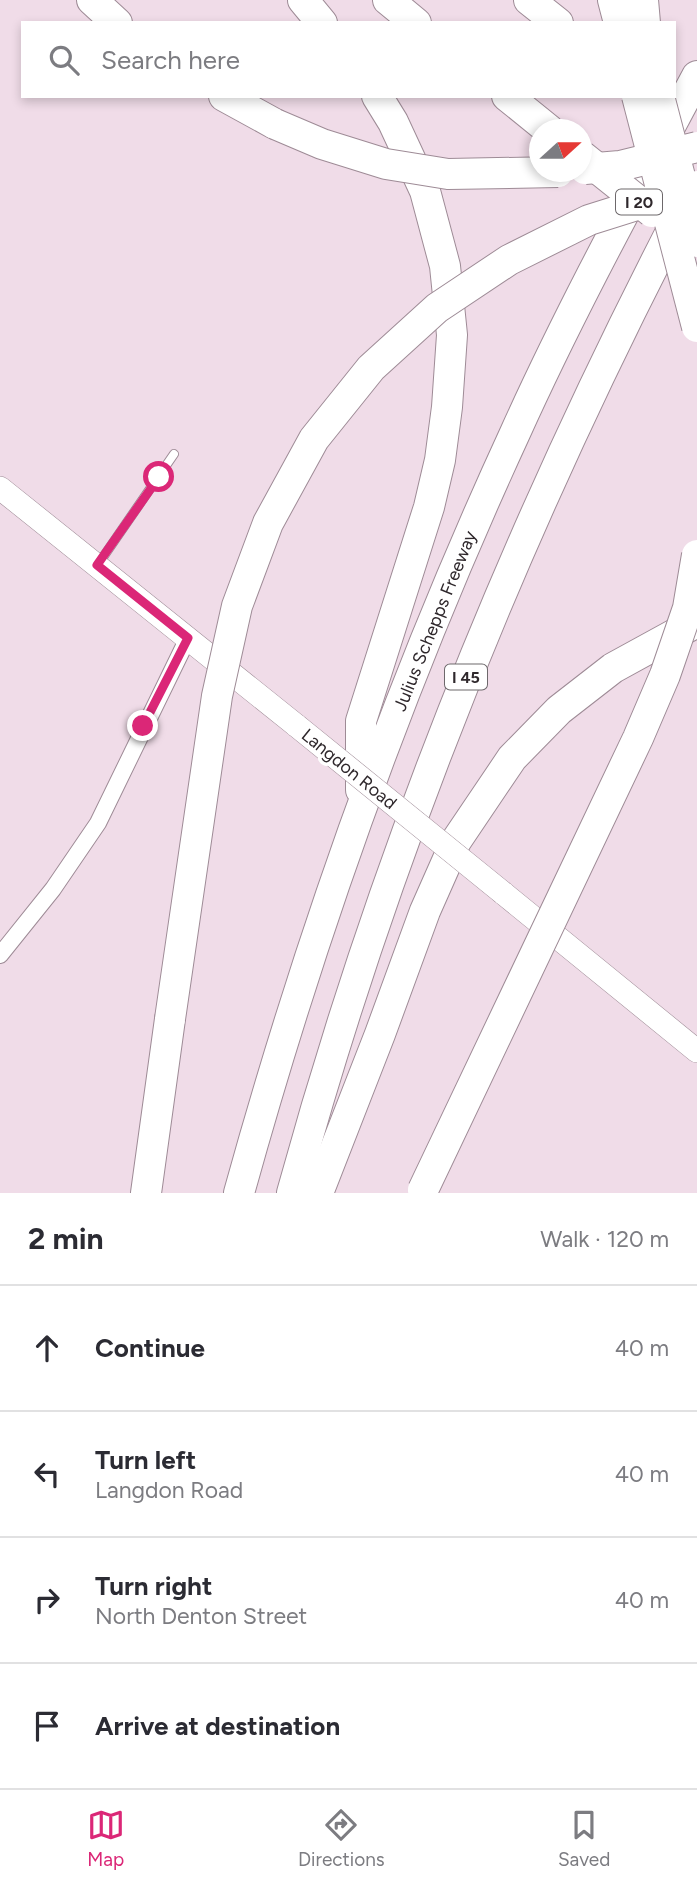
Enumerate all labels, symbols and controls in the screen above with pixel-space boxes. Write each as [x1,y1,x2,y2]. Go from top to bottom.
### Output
search box [21,21,676,98]
icon: search [45,41,83,79]
text: Search here [101,44,240,76]
north arrow [529,119,592,182]
road number: I 20 [616,190,662,214]
route start [143,461,174,492]
street label: Julius Schepps Freeway [389,527,481,714]
road number: I 45 [445,664,487,690]
route end [127,710,158,741]
street label: Langdon Road [297,724,401,814]
text: 2 min [28,1220,104,1257]
text: Walk · 120 m [540,1225,669,1253]
icon: ahead [28,1329,66,1367]
text: Continue [95,1332,205,1364]
text: 40 m [615,1334,669,1362]
text: Turn left [95,1444,196,1476]
icon: left [28,1455,66,1493]
text: 40 m [615,1460,669,1488]
text: Langdon Road [95,1476,243,1504]
text: Turn right [95,1570,212,1602]
icon: right [28,1581,66,1619]
text: 40 m [615,1586,669,1614]
text: North Denton Street [95,1602,307,1630]
icon: arrive [28,1707,66,1745]
text: Arrive at destination [95,1710,340,1742]
tab: Map [87,1806,125,1871]
tab: Directions [298,1806,385,1871]
tab: Saved [558,1806,610,1871]

